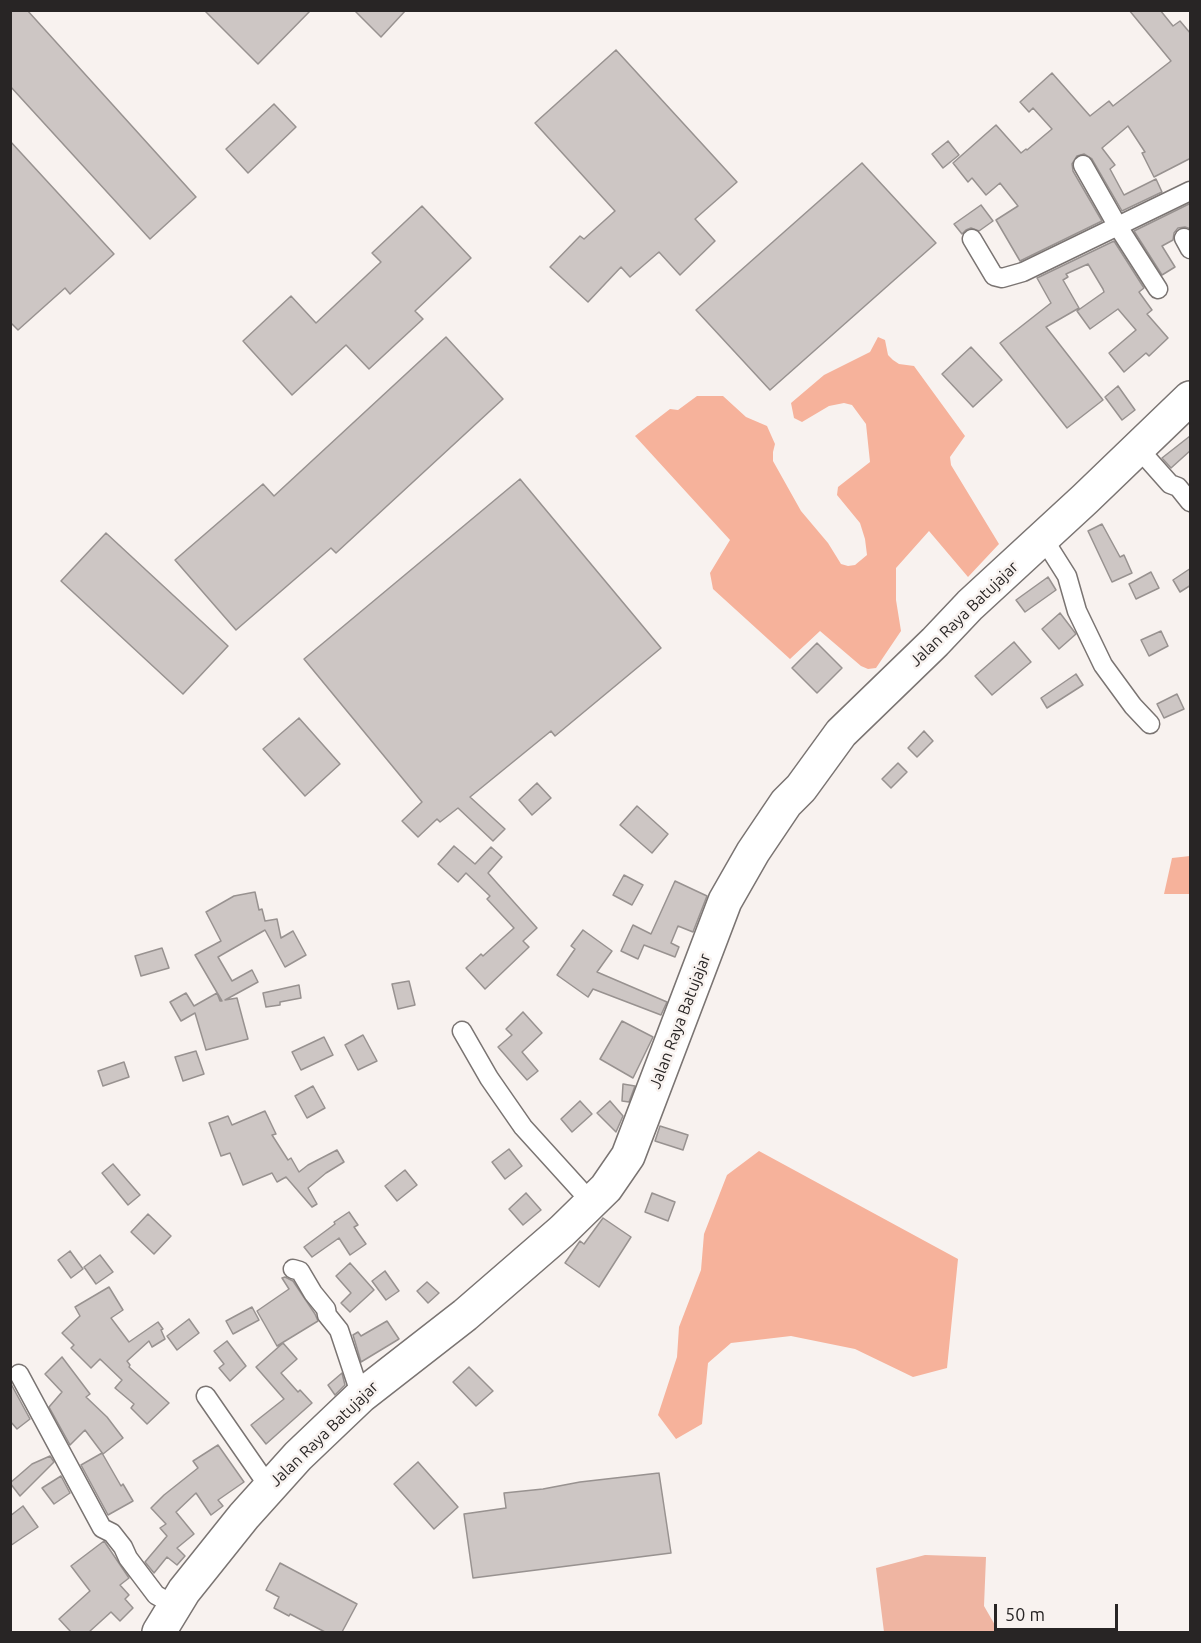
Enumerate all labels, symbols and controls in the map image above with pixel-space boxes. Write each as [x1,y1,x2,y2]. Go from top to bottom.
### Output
street label: Jalan Raya Batujajar [906,557,1022,671]
street label: Jalan Raya Batujajar [645,951,715,1091]
street label: Jalan Raya Batujajar [266,1377,382,1491]
scale bar [997,1592,1122,1630]
text: 50 m [1005,1604,1045,1624]

